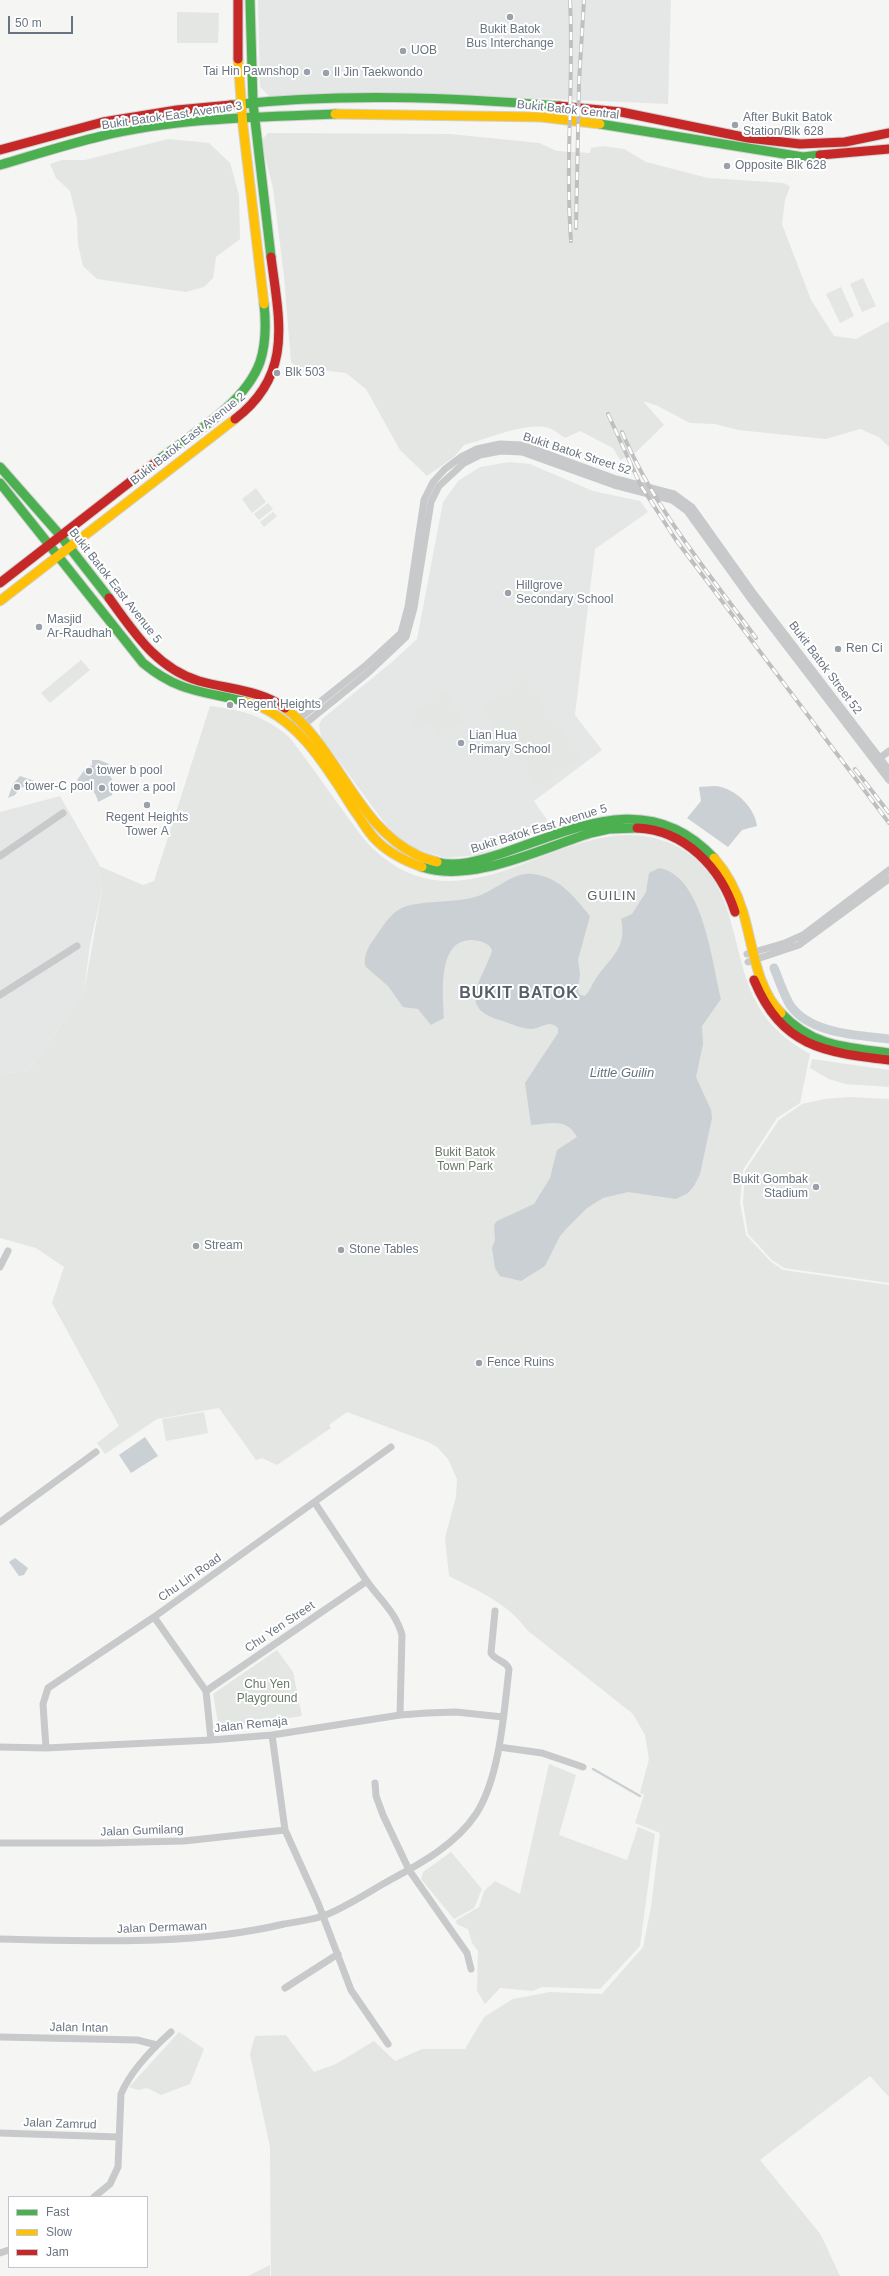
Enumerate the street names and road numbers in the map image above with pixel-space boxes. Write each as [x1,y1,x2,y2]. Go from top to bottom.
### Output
street label: Bukit Batok Central [516,97,620,123]
street label: Bukit Batok East Avenue 3 [101,99,243,133]
street label: Bukit Batok East Avenue 2 [128,390,248,488]
street label: Bukit Batok Street 52 [521,430,633,478]
street label: Bukit Batok East Avenue 5 [66,526,164,646]
street label: Bukit Batok Street 52 [785,619,865,717]
street label: Bukit Batok East Avenue 5 [469,801,609,857]
street label: Chu Lin Road [156,1551,224,1605]
street label: Chu Yen Street [242,1598,318,1656]
street label: Jalan Remaja [214,1714,288,1736]
street label: Jalan Gumilang [100,1822,184,1840]
street label: Jalan Dermawan [117,1919,207,1937]
street label: Jalan Intan [50,2020,108,2036]
street label: Jalan Zamrud [23,2116,97,2132]

